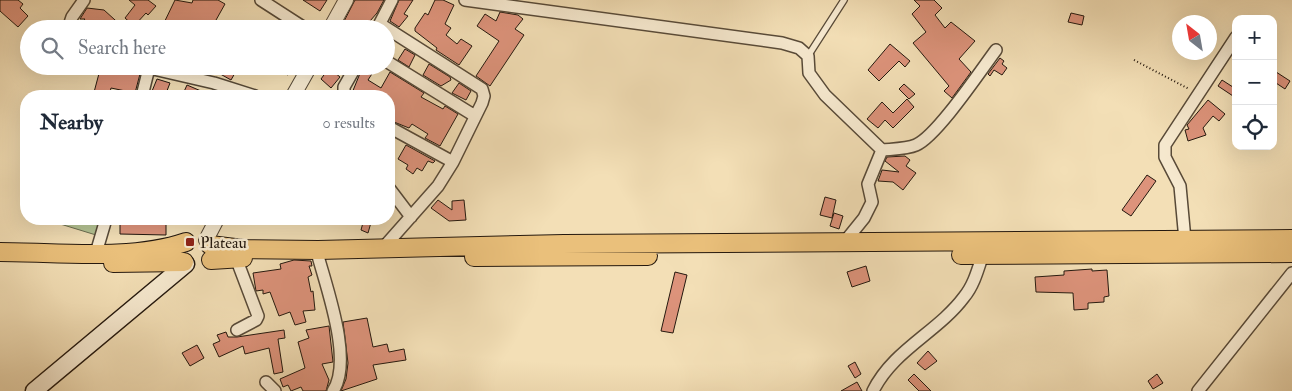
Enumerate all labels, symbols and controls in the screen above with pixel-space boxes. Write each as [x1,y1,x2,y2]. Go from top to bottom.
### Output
north arrow [1172,15,1217,60]
map controls [1232,15,1277,150]
button: + [1232,15,1277,60]
search box [20,20,395,75]
icon: search [38,34,66,62]
text: Search here [78,36,166,60]
button: − [1232,60,1277,105]
button: locate [1232,105,1277,150]
text: Nearby [40,109,103,136]
text: 0 results [322,113,375,133]
place label: Plateau [200,233,247,253]
marker: Plateau [184,236,196,248]

